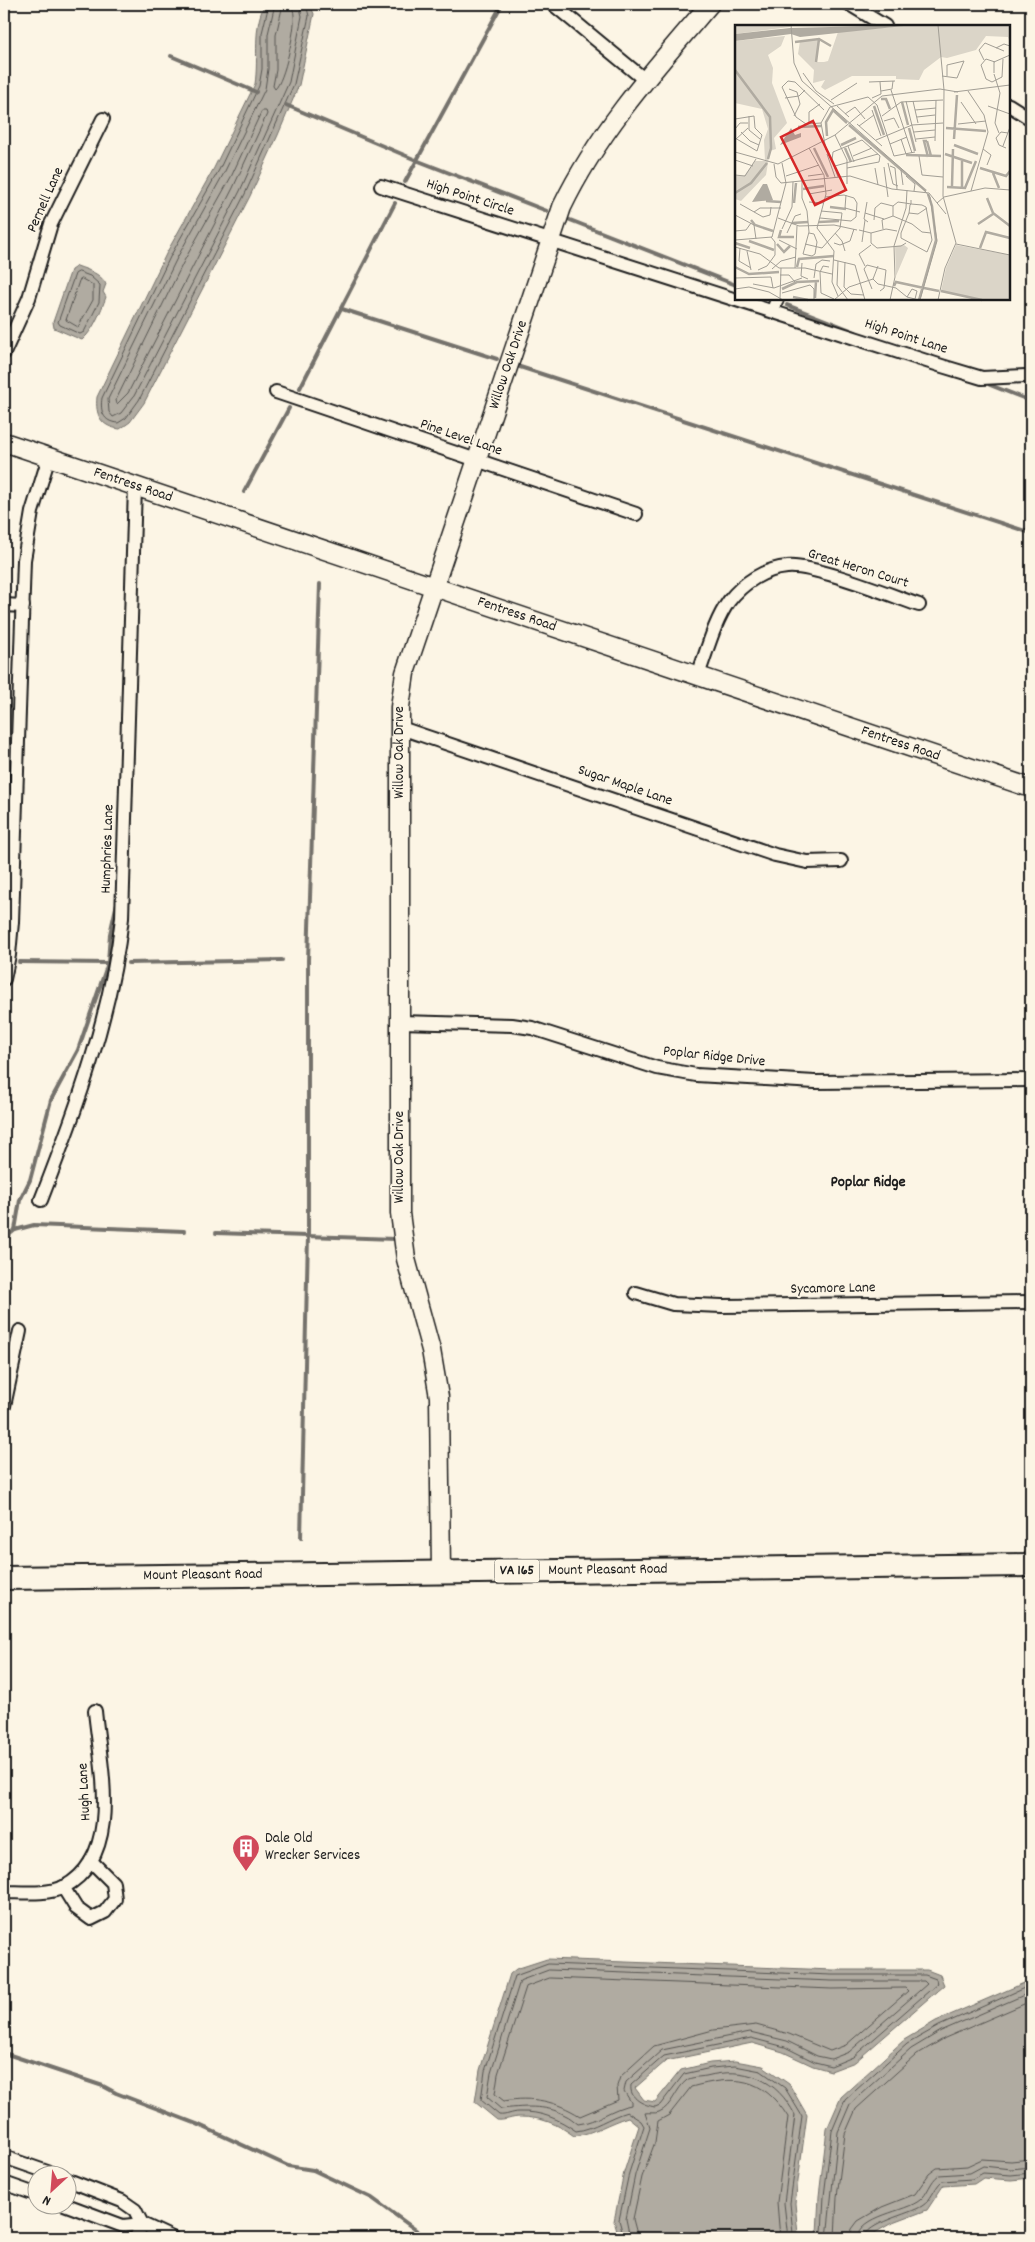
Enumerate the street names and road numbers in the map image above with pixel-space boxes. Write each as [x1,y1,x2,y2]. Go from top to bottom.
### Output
street label: Pernell Lane [22,163,70,236]
street label: High Point Circle [423,173,517,223]
street label: High Point Lane [862,313,951,361]
street label: Willow Oak Drive [484,317,534,412]
street label: Pine Level Lane [417,414,506,462]
street label: Fentress Road [90,462,175,509]
street label: Great Heron Court [805,543,912,595]
street label: Fentress Road [474,591,559,638]
street label: Willow Oak Drive [389,706,411,799]
street label: Fentress Road [858,720,943,768]
street label: Sugar Maple Lane [575,760,676,813]
street label: Humphries Lane [95,803,121,894]
street label: Poplar Ridge Drive [662,1041,767,1073]
street label: Willow Oak Drive [389,1110,411,1203]
street label: Sycamore Lane [790,1277,876,1301]
street label: Mount Pleasant Road [548,1559,668,1582]
road number: VA 165 [494,1560,540,1582]
street label: Mount Pleasant Road [143,1564,263,1587]
street label: Hugh Lane [72,1762,97,1821]

